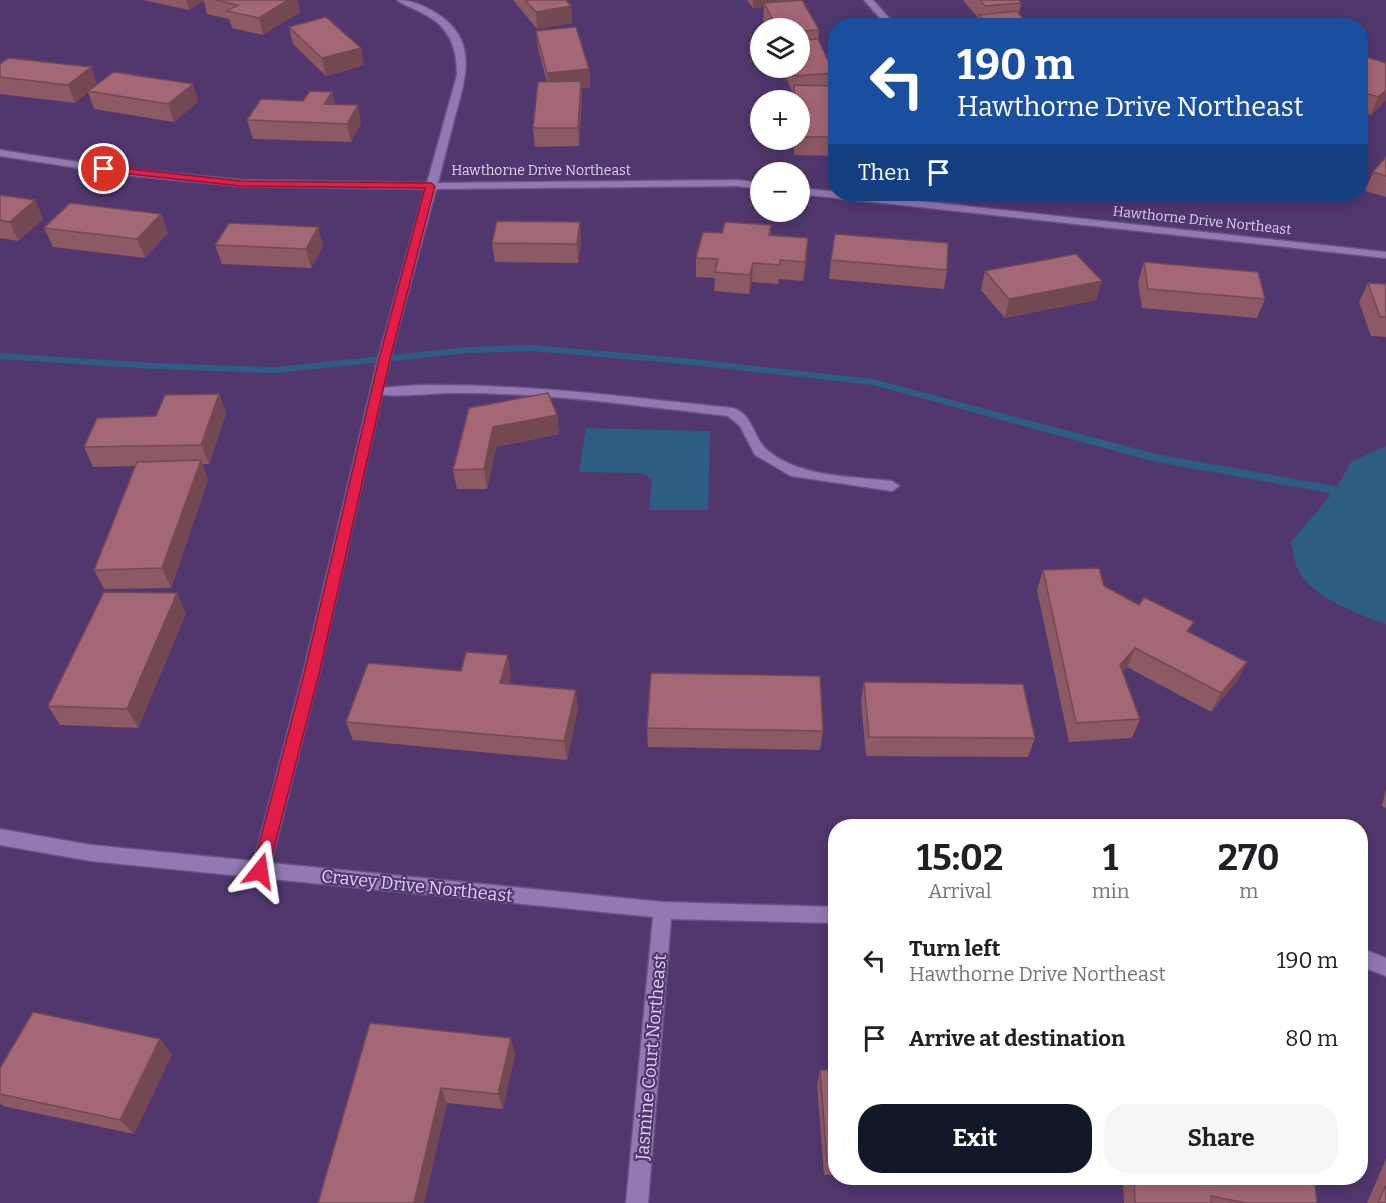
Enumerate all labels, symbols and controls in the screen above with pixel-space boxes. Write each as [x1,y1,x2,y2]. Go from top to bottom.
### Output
map controls [750,18,810,222]
button: layers [750,18,810,78]
text: 190 m [957,40,1074,90]
icon: left [858,42,936,120]
button: + [750,90,810,150]
text: Hawthorne Drive Northeast [957,91,1304,123]
pin [78,143,129,194]
icon: arrive [87,152,120,185]
icon: arrive [922,156,955,189]
text: Then [858,159,910,186]
street label: Hawthorne Drive Northeast [451,162,631,179]
button: − [750,162,810,222]
street label: Hawthorne Drive Northeast [1112,203,1292,238]
text: 15:02 [916,836,1003,880]
text: 1 [1103,836,1118,880]
text: 270 [1218,836,1280,880]
position arrow [228,839,292,903]
street label: Cravey Drive Northeast [320,865,514,907]
text: Arrival [928,879,992,903]
text: min [1092,879,1129,903]
text: m [1239,879,1258,903]
text: Turn left [909,935,1001,962]
icon: left [858,944,891,977]
text: 190 m [1277,947,1338,974]
street label: Jasmine Court Northeast [631,953,671,1162]
text: Hawthorne Drive Northeast [909,962,1166,986]
icon: arrive [858,1022,891,1055]
text: Arrive at destination [909,1025,1125,1052]
text: 80 m [1285,1025,1338,1052]
button: Exit [858,1104,1092,1173]
button: Share [1104,1104,1338,1173]

